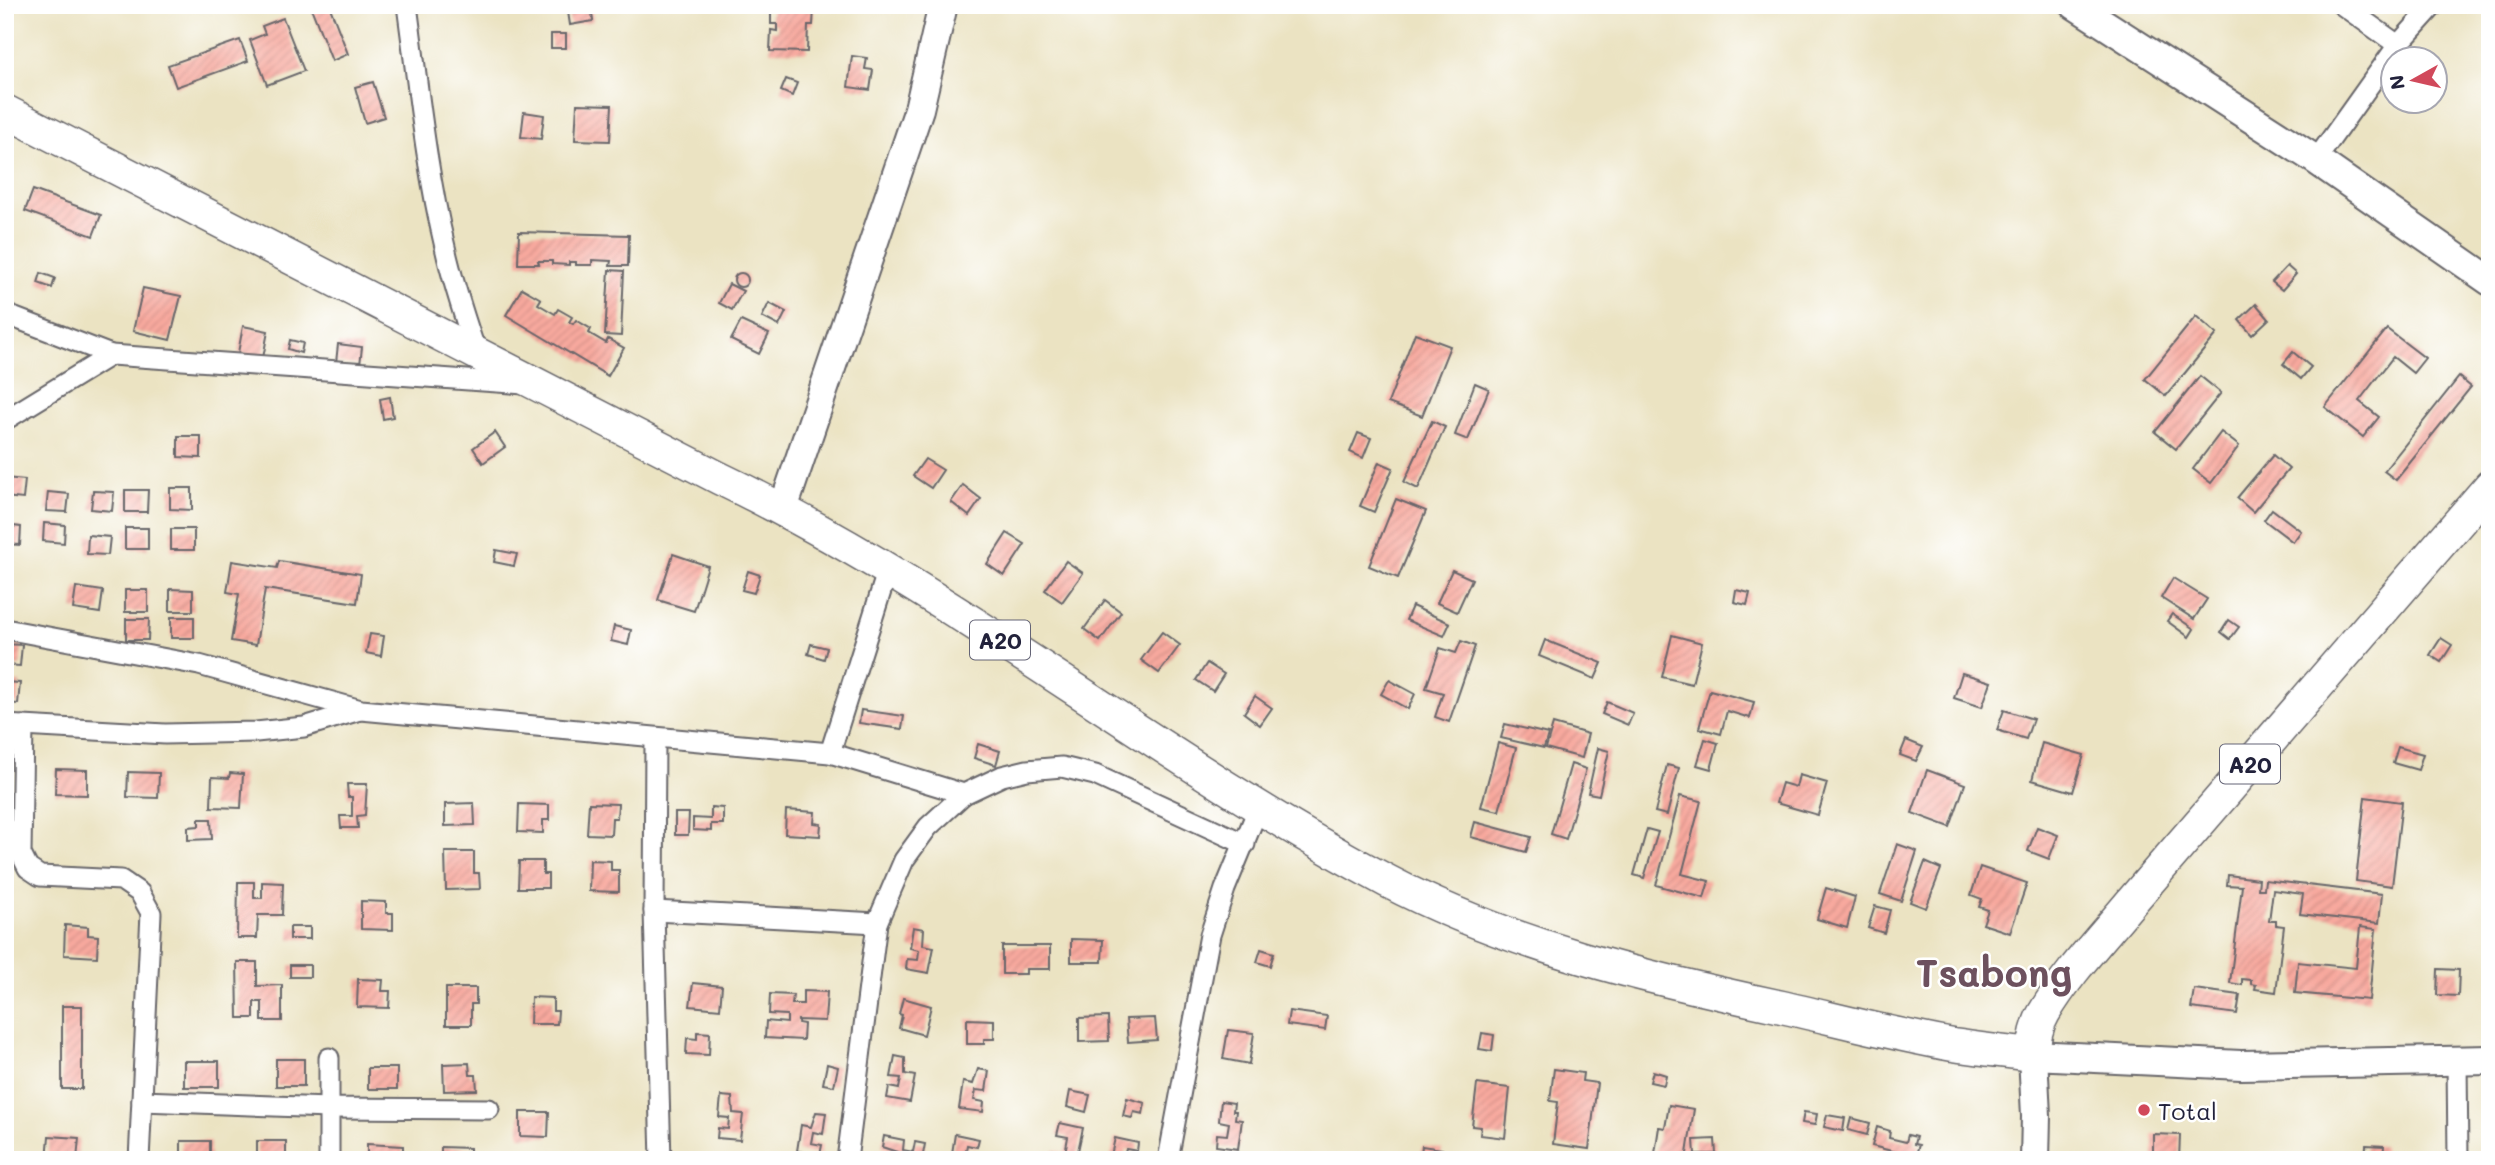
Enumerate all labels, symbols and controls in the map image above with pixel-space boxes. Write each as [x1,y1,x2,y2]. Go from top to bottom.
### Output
north arrow [2380,46,2450,116]
text: N [2383,74,2410,91]
road number: A20 [970,620,1030,660]
road number: A20 [2220,744,2280,784]
district label: Tsabong [1916,947,2072,997]
place label: Total [2158,1095,2217,1126]
marker: Total [2136,1102,2152,1118]

